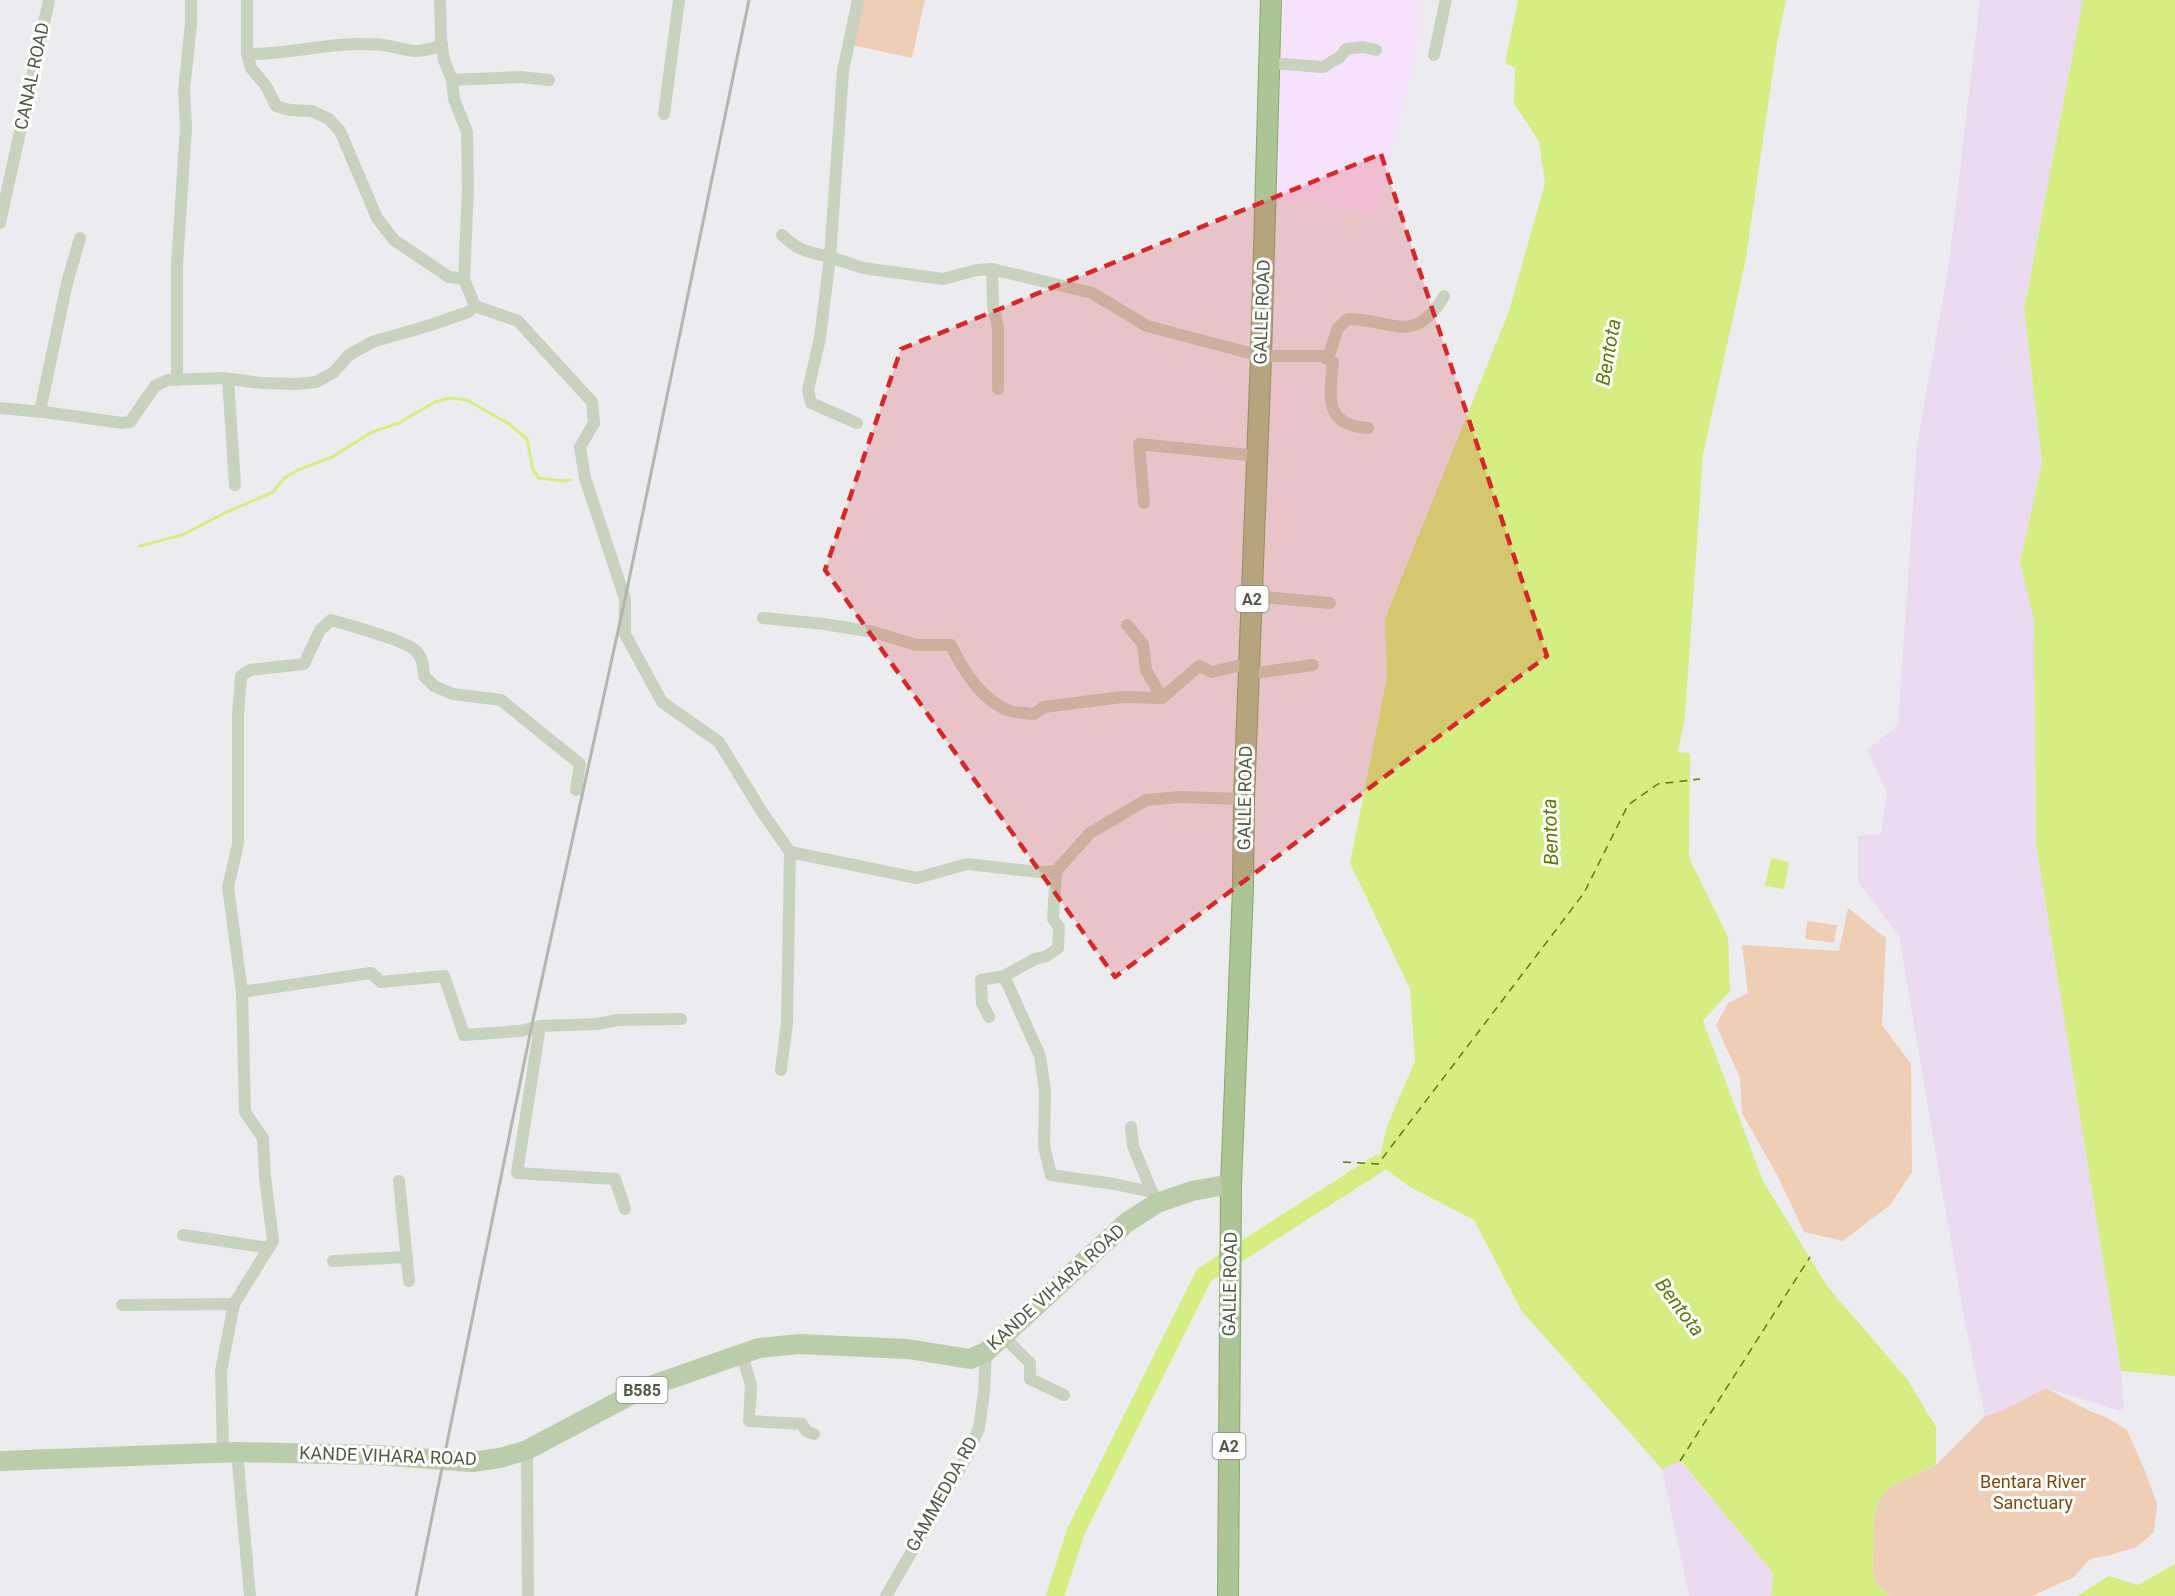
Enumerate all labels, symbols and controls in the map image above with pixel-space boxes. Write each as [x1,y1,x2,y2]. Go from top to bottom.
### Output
street label: CANAL ROAD [10,20,53,131]
street label: GALLE ROAD [1249,259,1274,365]
water label: Bentota [1590,317,1626,387]
road number: A2 [1236,586,1268,612]
street label: GALLE ROAD [1233,745,1256,851]
water label: Bentota [1537,798,1563,866]
street label: KANDE VIHARA ROAD [983,1219,1129,1354]
street label: GALLE ROAD [1218,1231,1241,1337]
water label: Bentota [1650,1273,1710,1341]
road number: B585 [616,1377,668,1403]
street label: GAMMEDDA RD [901,1433,982,1555]
road number: A2 [1212,1433,1246,1459]
street label: KANDE VIHARA ROAD [299,1442,477,1469]
park label: Bentara River Sanctuary [1980,1471,2086,1513]

